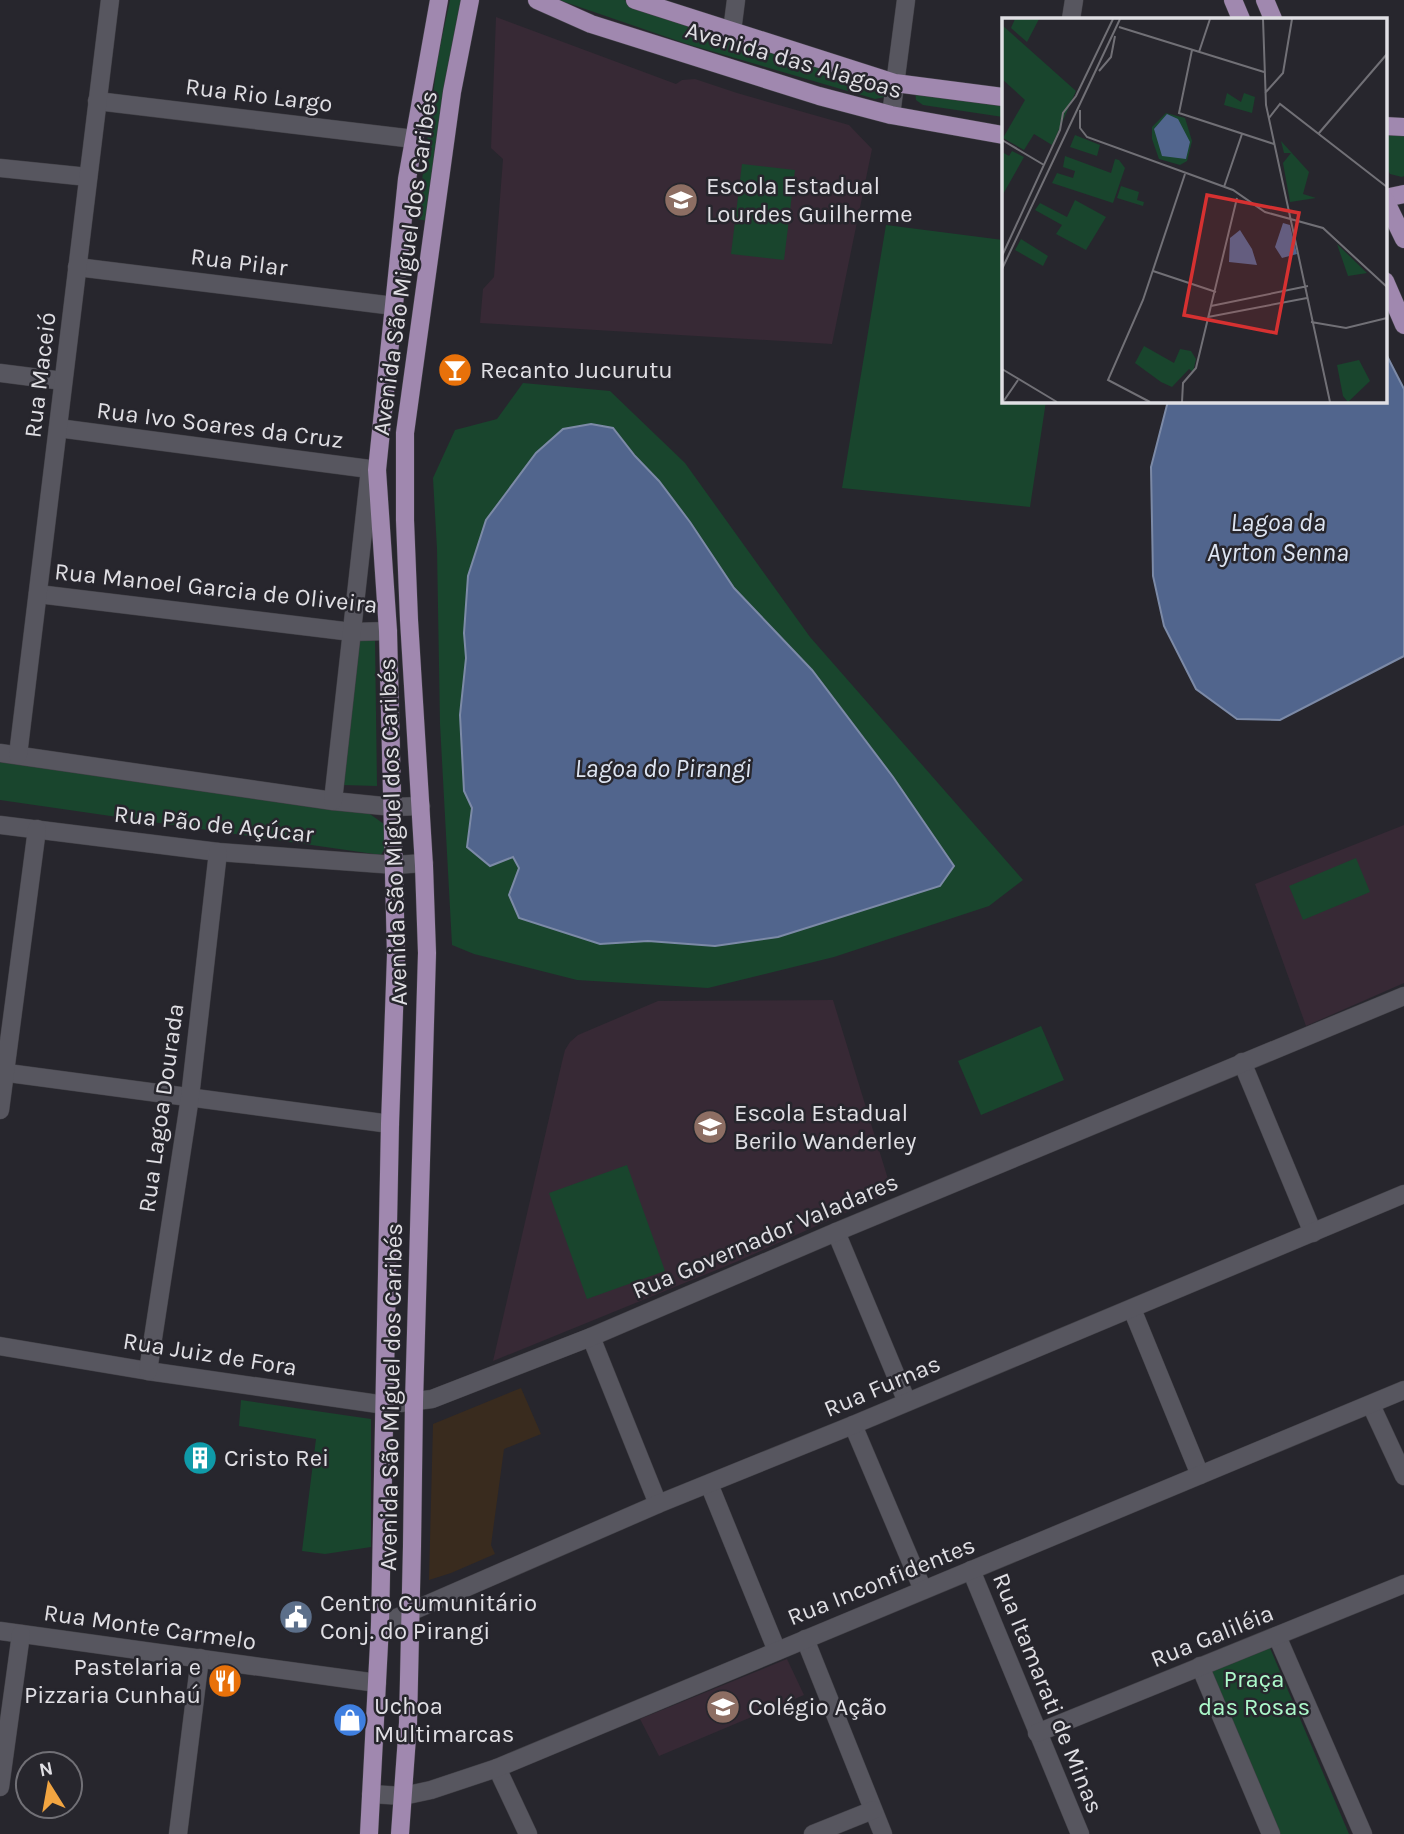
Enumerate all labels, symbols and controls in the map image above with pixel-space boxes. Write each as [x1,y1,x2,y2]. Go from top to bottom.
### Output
street label: Avenida das Alagoas [682,16,906,104]
inset map [1002,18,1386,402]
street label: Rua Rio Largo [184,72,334,118]
street label: Avenida São Miguel dos Caribés [367,89,443,437]
place label: Escola Estadual Lourdes Guilherme [706,172,913,228]
school or university icon: Escola Estadual Lourdes Guilherme [662,181,700,219]
street label: Rua Pilar [189,242,289,282]
street label: Rua Maceió [18,310,62,440]
bar icon: Recanto Jucurutu [436,351,474,389]
place label: Recanto Jucurutu [480,356,673,384]
street label: Rua Ivo Soares da Cruz [95,396,345,454]
water label: Lagoa da Ayrton Senna [1207,507,1349,568]
street label: Rua Manoel Garcia de Oliveira [53,557,379,619]
street label: Avenida São Miguel dos Caribés [373,658,413,1006]
water label: Lagoa do Pirangi [574,753,752,784]
street label: Rua Pão de Açúcar [113,800,316,848]
street label: Rua Lagoa Dourada [132,1002,190,1214]
place label: Escola Estadual Berilo Wanderley [734,1099,916,1155]
school or university icon: Escola Estadual Berilo Wanderley [691,1108,729,1146]
street label: Rua Governador Valadares [628,1167,902,1305]
street label: Avenida São Miguel dos Caribés [374,1223,408,1571]
street label: Rua Juiz de Fora [121,1326,299,1382]
street label: Rua Furnas [820,1349,944,1423]
building icon: Cristo Rei [181,1439,219,1477]
place label: Cristo Rei [224,1444,329,1472]
street label: Rua Inconfidentes [783,1531,979,1631]
street label: Rua Itamarati de Minas [987,1569,1109,1817]
place label: Centro Cumunitário Conj. do Pirangi [320,1589,537,1645]
street label: Rua Monte Carmelo [42,1598,258,1656]
public building icon: Centro Cumunitário Conj. do Pirangi [277,1598,315,1636]
street label: Rua Galiléia [1146,1599,1278,1673]
place label: Pastelaria e Pizzaria Cunhaú [24,1653,201,1709]
restaurant icon: Pastelaria e Pizzaria Cunhaú [206,1662,244,1700]
park label: Praça das Rosas [1198,1665,1310,1721]
school or university icon: Colégio Ação [704,1688,742,1726]
place label: Uchoa Multimarcas [374,1692,514,1748]
place label: Colégio Ação [748,1693,887,1721]
shop icon: Uchoa Multimarcas [331,1701,369,1739]
north arrow [14,1750,84,1820]
text: N [37,1757,55,1781]

